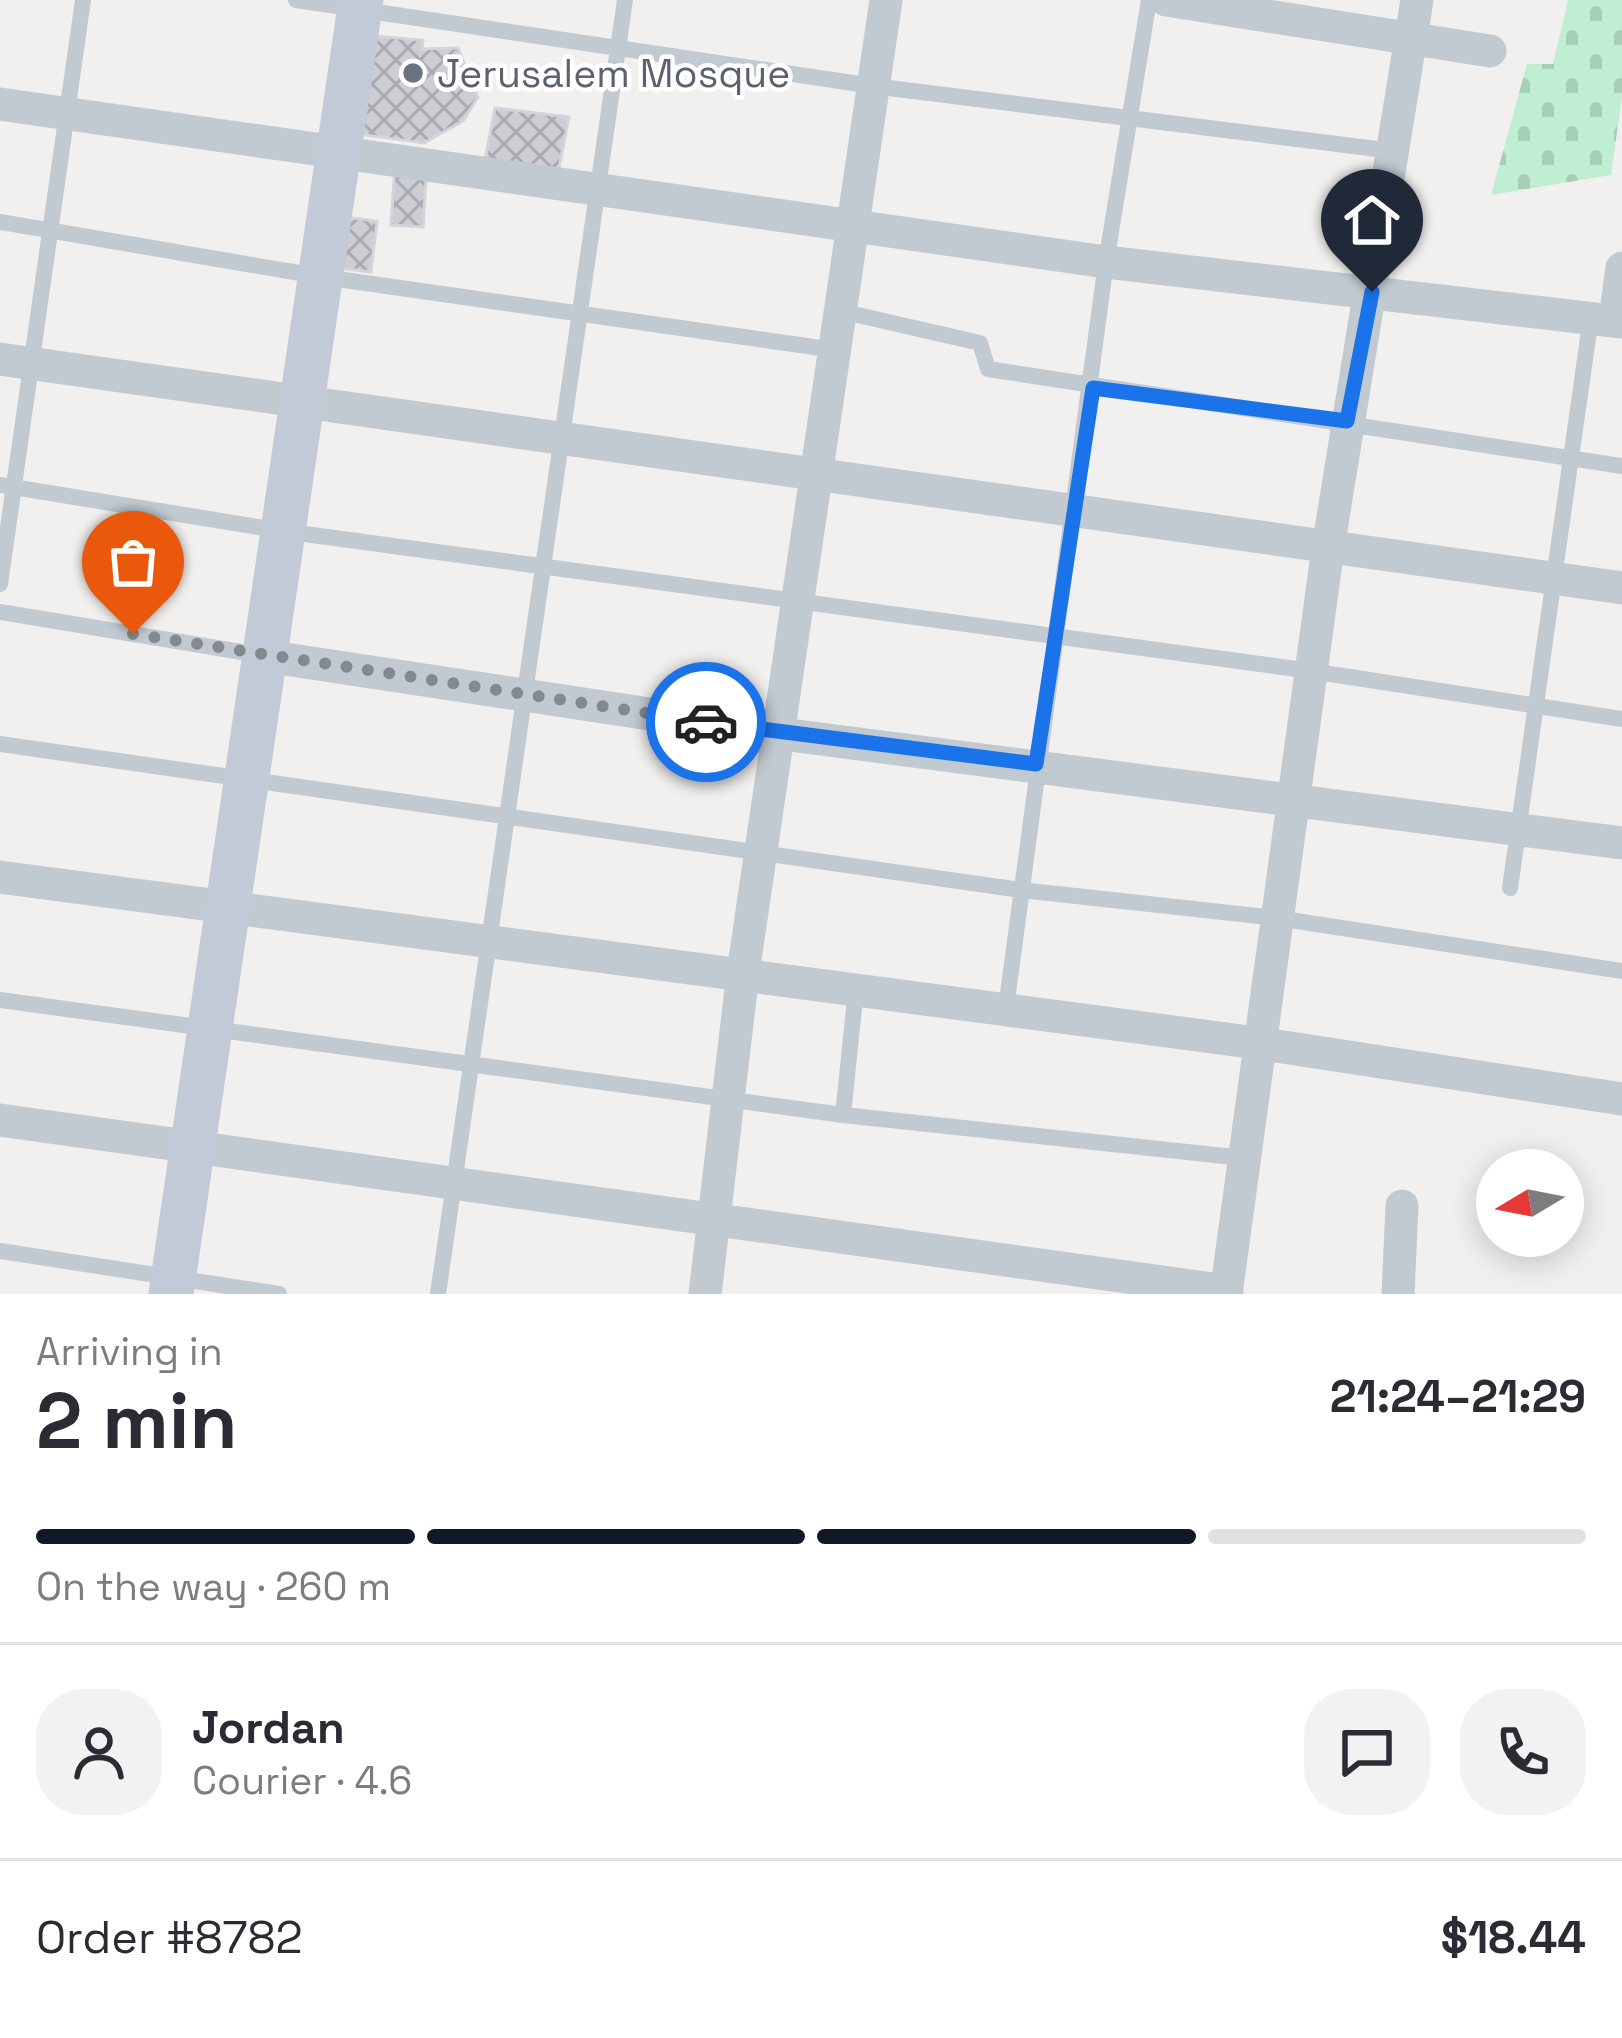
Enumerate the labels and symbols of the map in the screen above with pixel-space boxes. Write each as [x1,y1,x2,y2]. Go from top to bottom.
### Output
place label: Jerusalem Mosque [437,49,790,98]
marker: Jerusalem Mosque [400,60,426,86]
pin [1321,169,1423,292]
pin [82,511,184,634]
courier [646,662,766,782]
north arrow [1476,1149,1584,1257]

